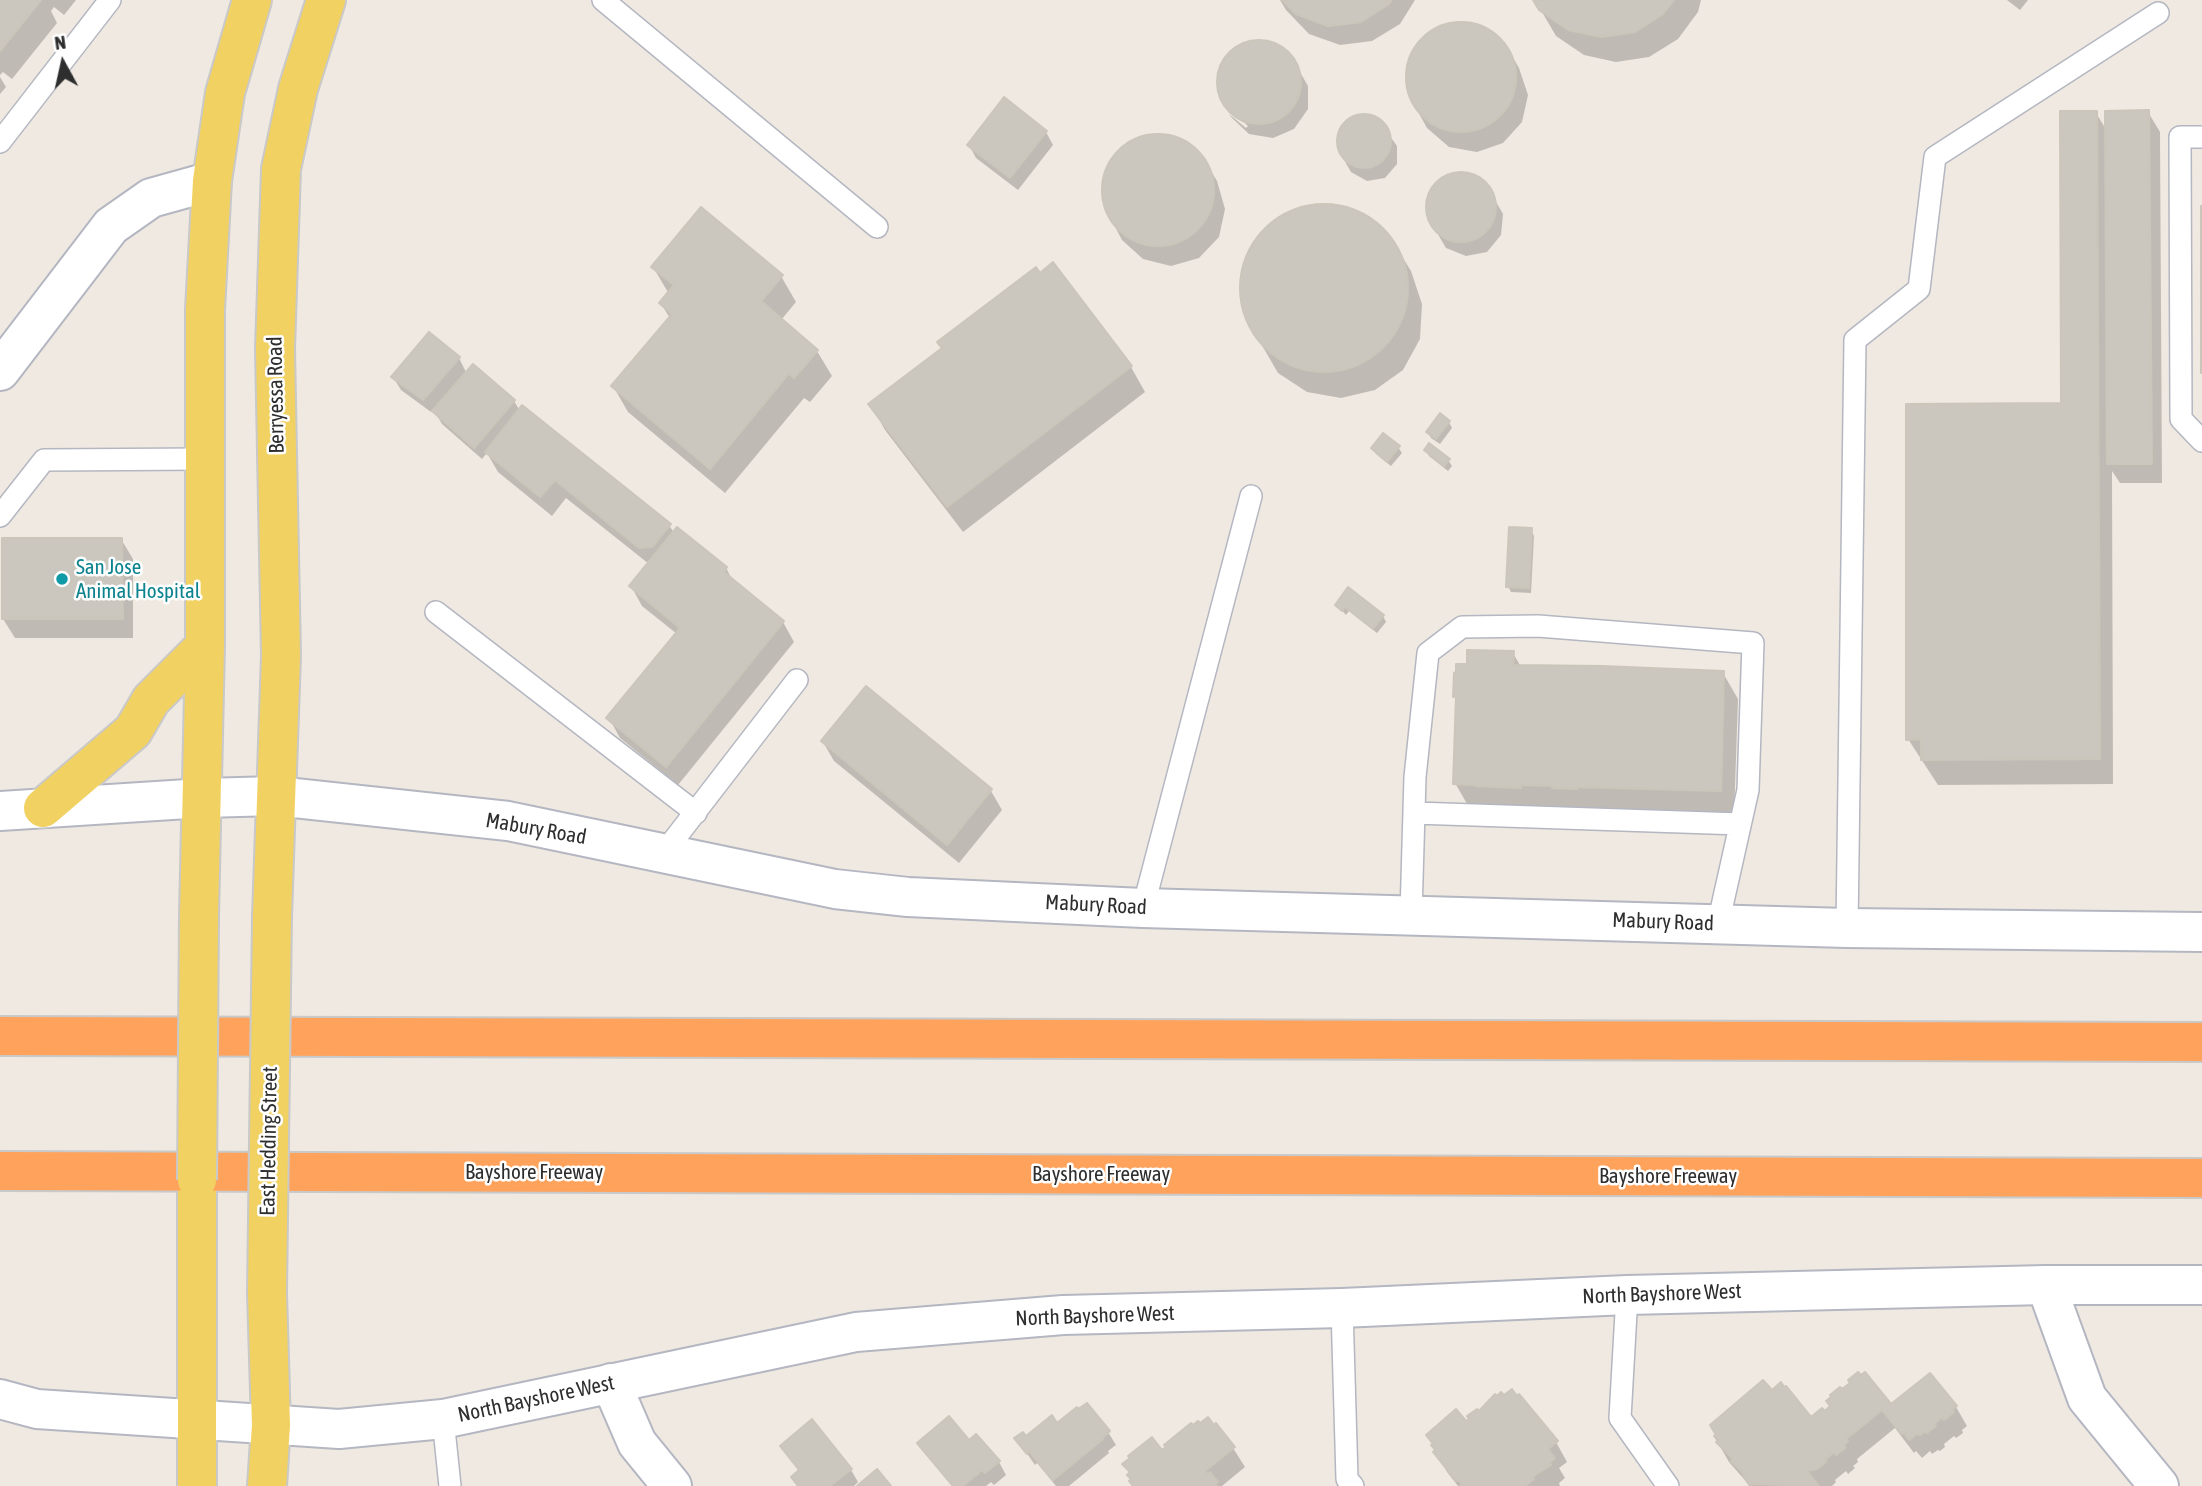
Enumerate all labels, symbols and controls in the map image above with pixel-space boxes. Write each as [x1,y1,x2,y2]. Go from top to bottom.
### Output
north arrow [28,28,98,98]
text: N [53,31,67,54]
street label: Berryessa Road [262,336,290,454]
place label: San Jose Animal Hospital [76,554,200,604]
marker: San Jose Animal Hospital [54,571,70,587]
street label: Mabury Road [484,808,588,850]
street label: Mabury Road [1045,890,1147,920]
street label: Mabury Road [1612,908,1714,936]
street label: East Hedding Street [255,1066,283,1216]
street label: Bayshore Freeway [465,1159,603,1185]
street label: Bayshore Freeway [1032,1161,1170,1187]
street label: Bayshore Freeway [1599,1163,1737,1189]
street label: North Bayshore West [1582,1279,1742,1309]
street label: North Bayshore West [1015,1301,1175,1331]
street label: North Bayshore West [455,1370,617,1428]

